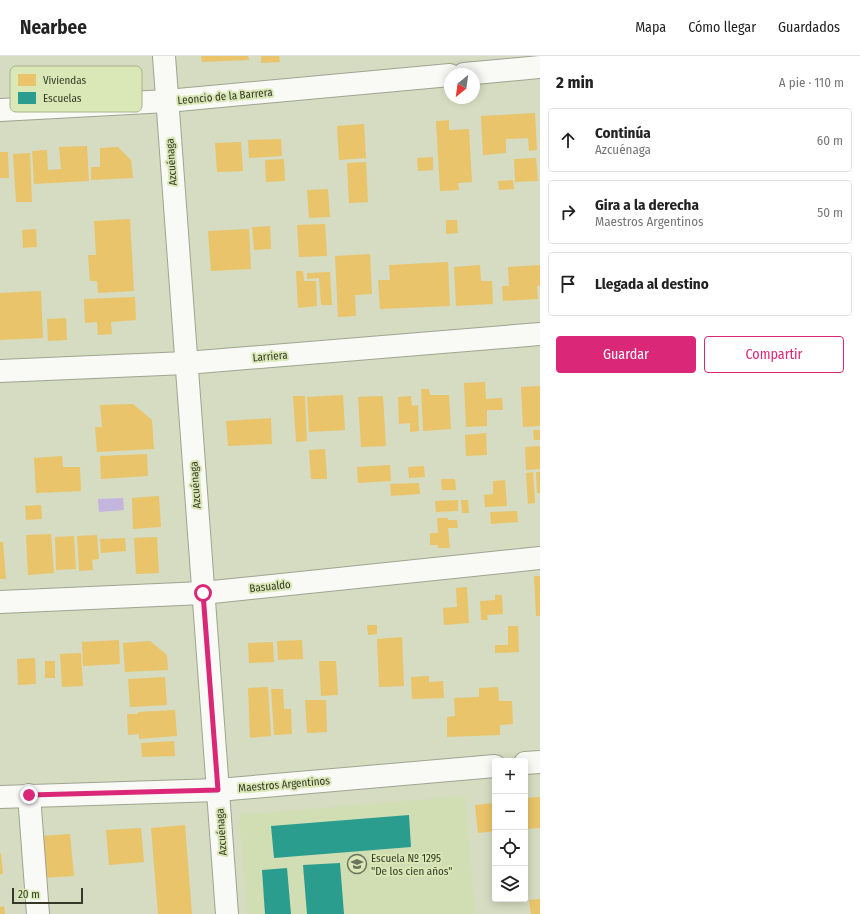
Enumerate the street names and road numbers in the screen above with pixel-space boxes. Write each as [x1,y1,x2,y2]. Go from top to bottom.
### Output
street label: Leoncio de la Barrera [177,86,273,107]
street label: Azcuénaga [163,138,180,186]
street label: Larriera [252,348,288,364]
street label: Azcuénaga [187,461,204,509]
street label: Basualdo [249,578,292,595]
street label: Maestros Argentinos [238,774,331,795]
street label: Azcuénaga [213,808,230,856]

